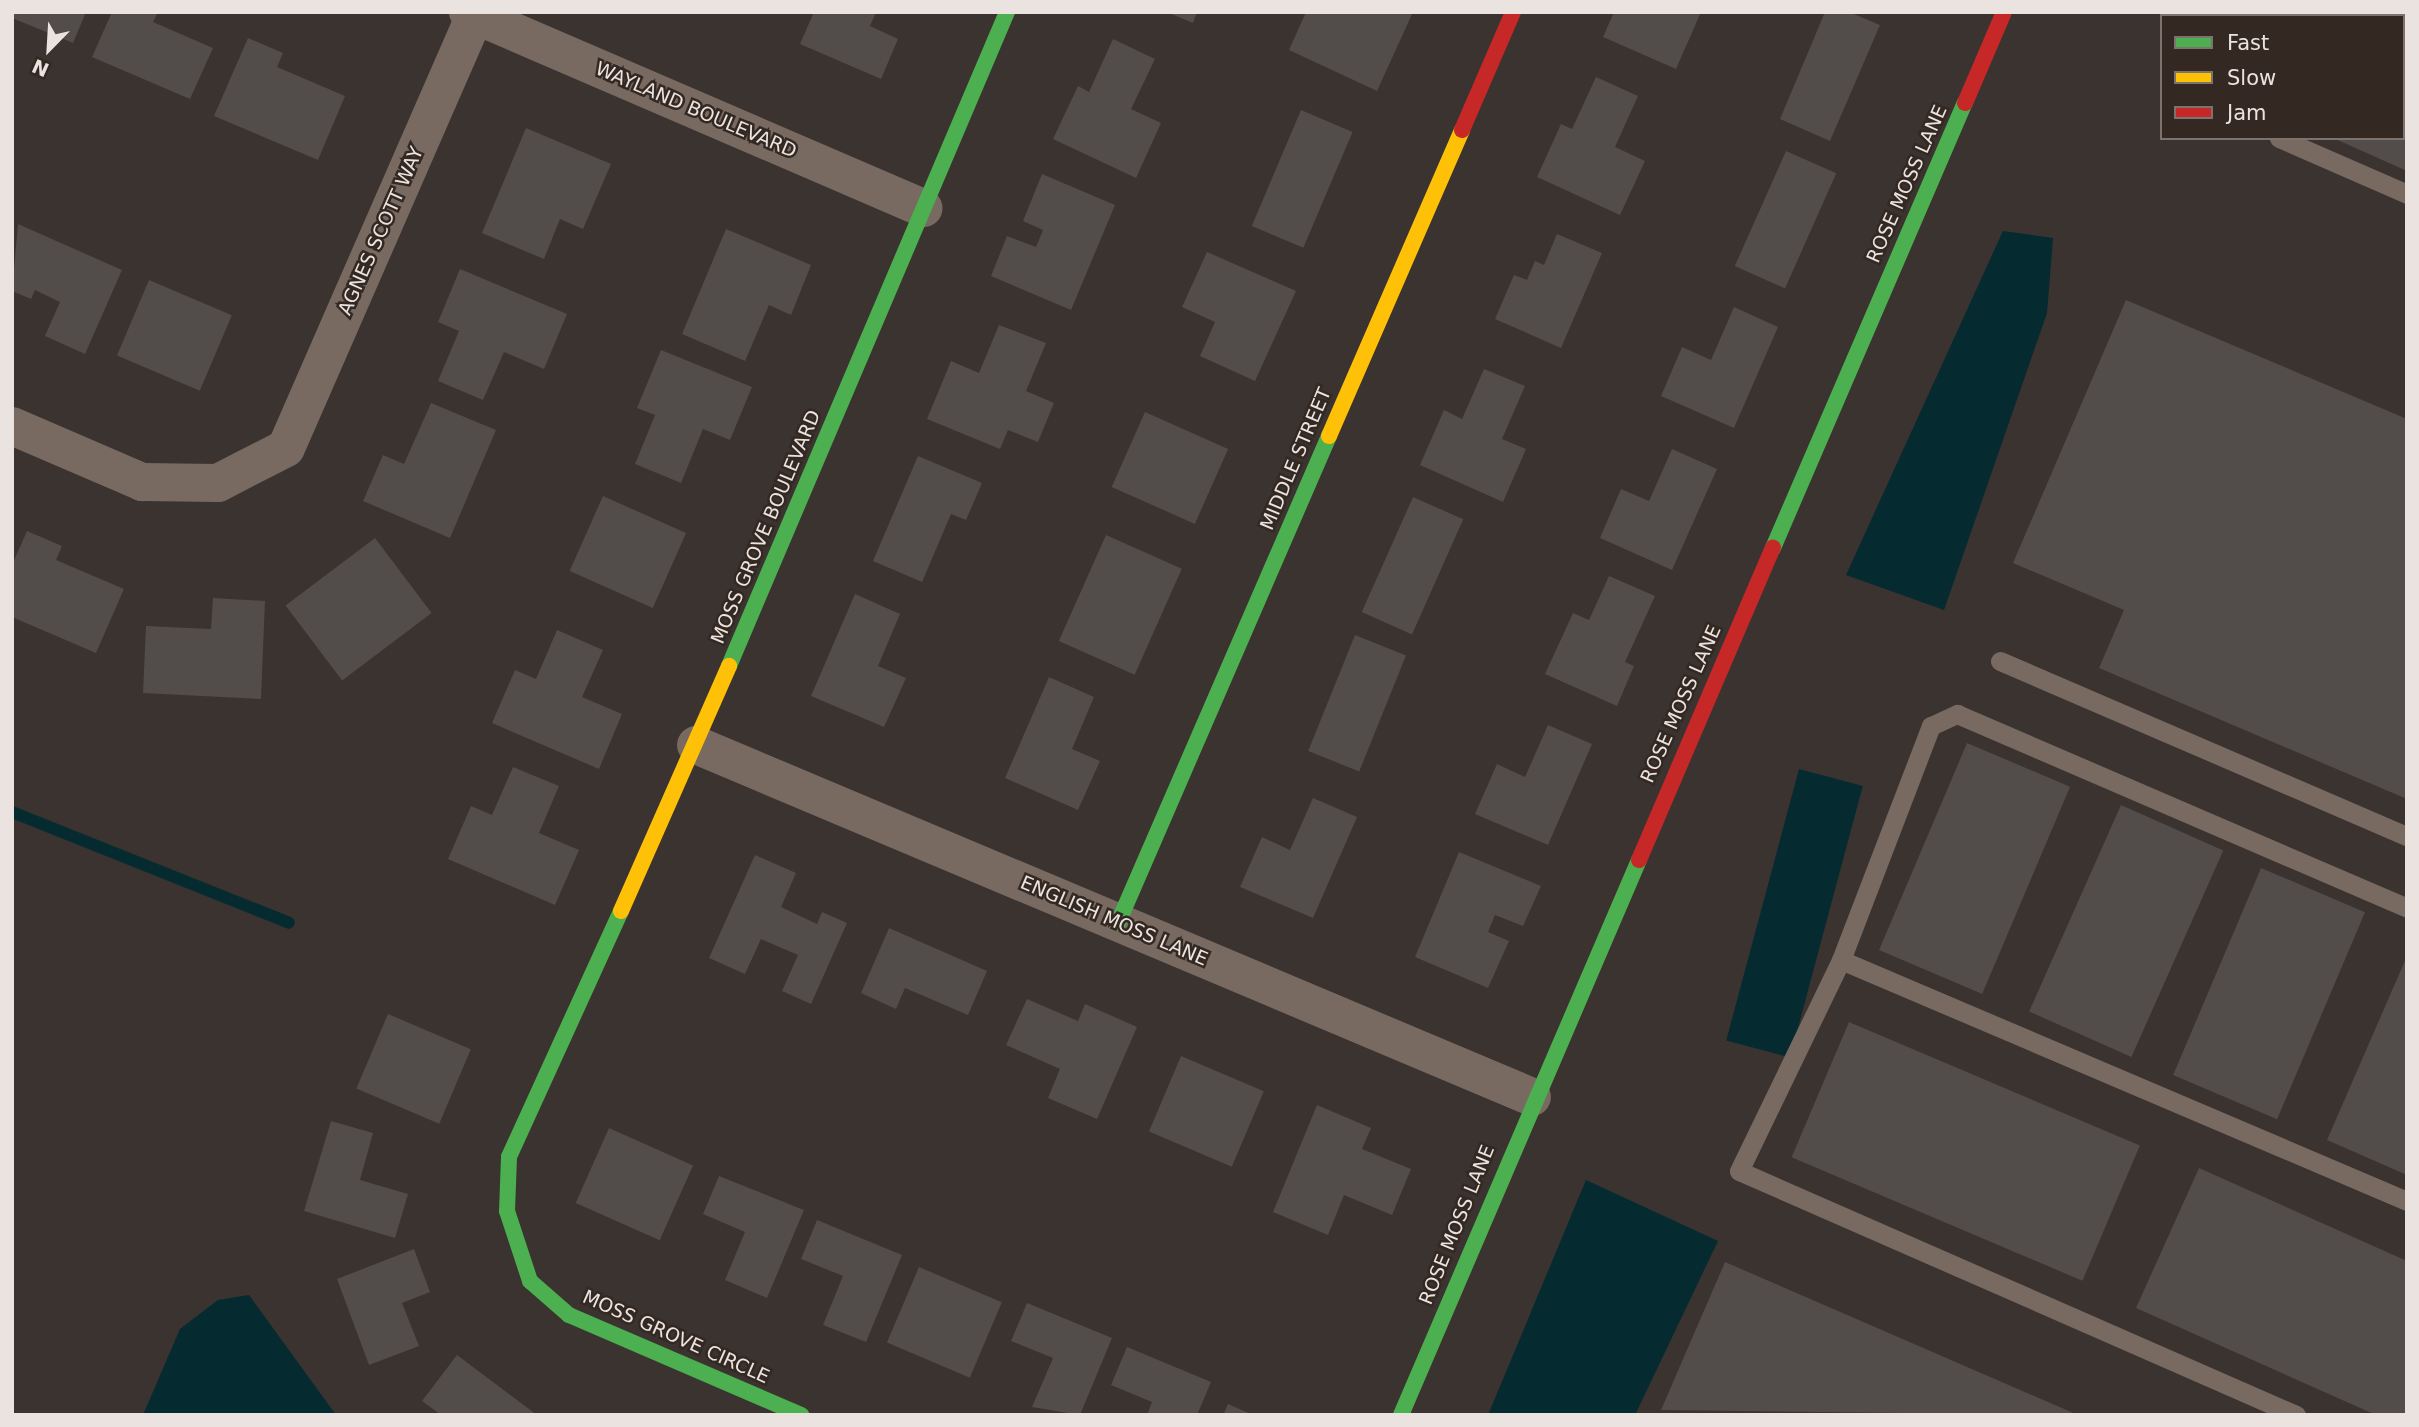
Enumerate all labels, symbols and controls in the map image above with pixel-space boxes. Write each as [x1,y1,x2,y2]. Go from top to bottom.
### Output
north arrow [14,14,84,84]
legend [2160,14,2405,140]
text: Fast [2227,31,2269,55]
text: N [29,55,52,81]
street label: WAYLAND BOULEVARD [592,57,800,163]
text: Slow [2227,66,2276,90]
text: Jam [2227,101,2267,125]
street label: ROSE MOSS LANE [1862,102,1952,266]
street label: AGNES SCOTT WAY [334,143,428,319]
street label: MIDDLE STREET [1256,384,1336,534]
street label: MOSS GROVE BOULEVARD [706,407,826,647]
street label: ROSE MOSS LANE [1636,622,1726,786]
street label: ENGLISH MOSS LANE [1017,871,1211,971]
street label: ROSE MOSS LANE [1415,1142,1499,1308]
street label: MOSS GROVE CIRCLE [579,1285,773,1389]

